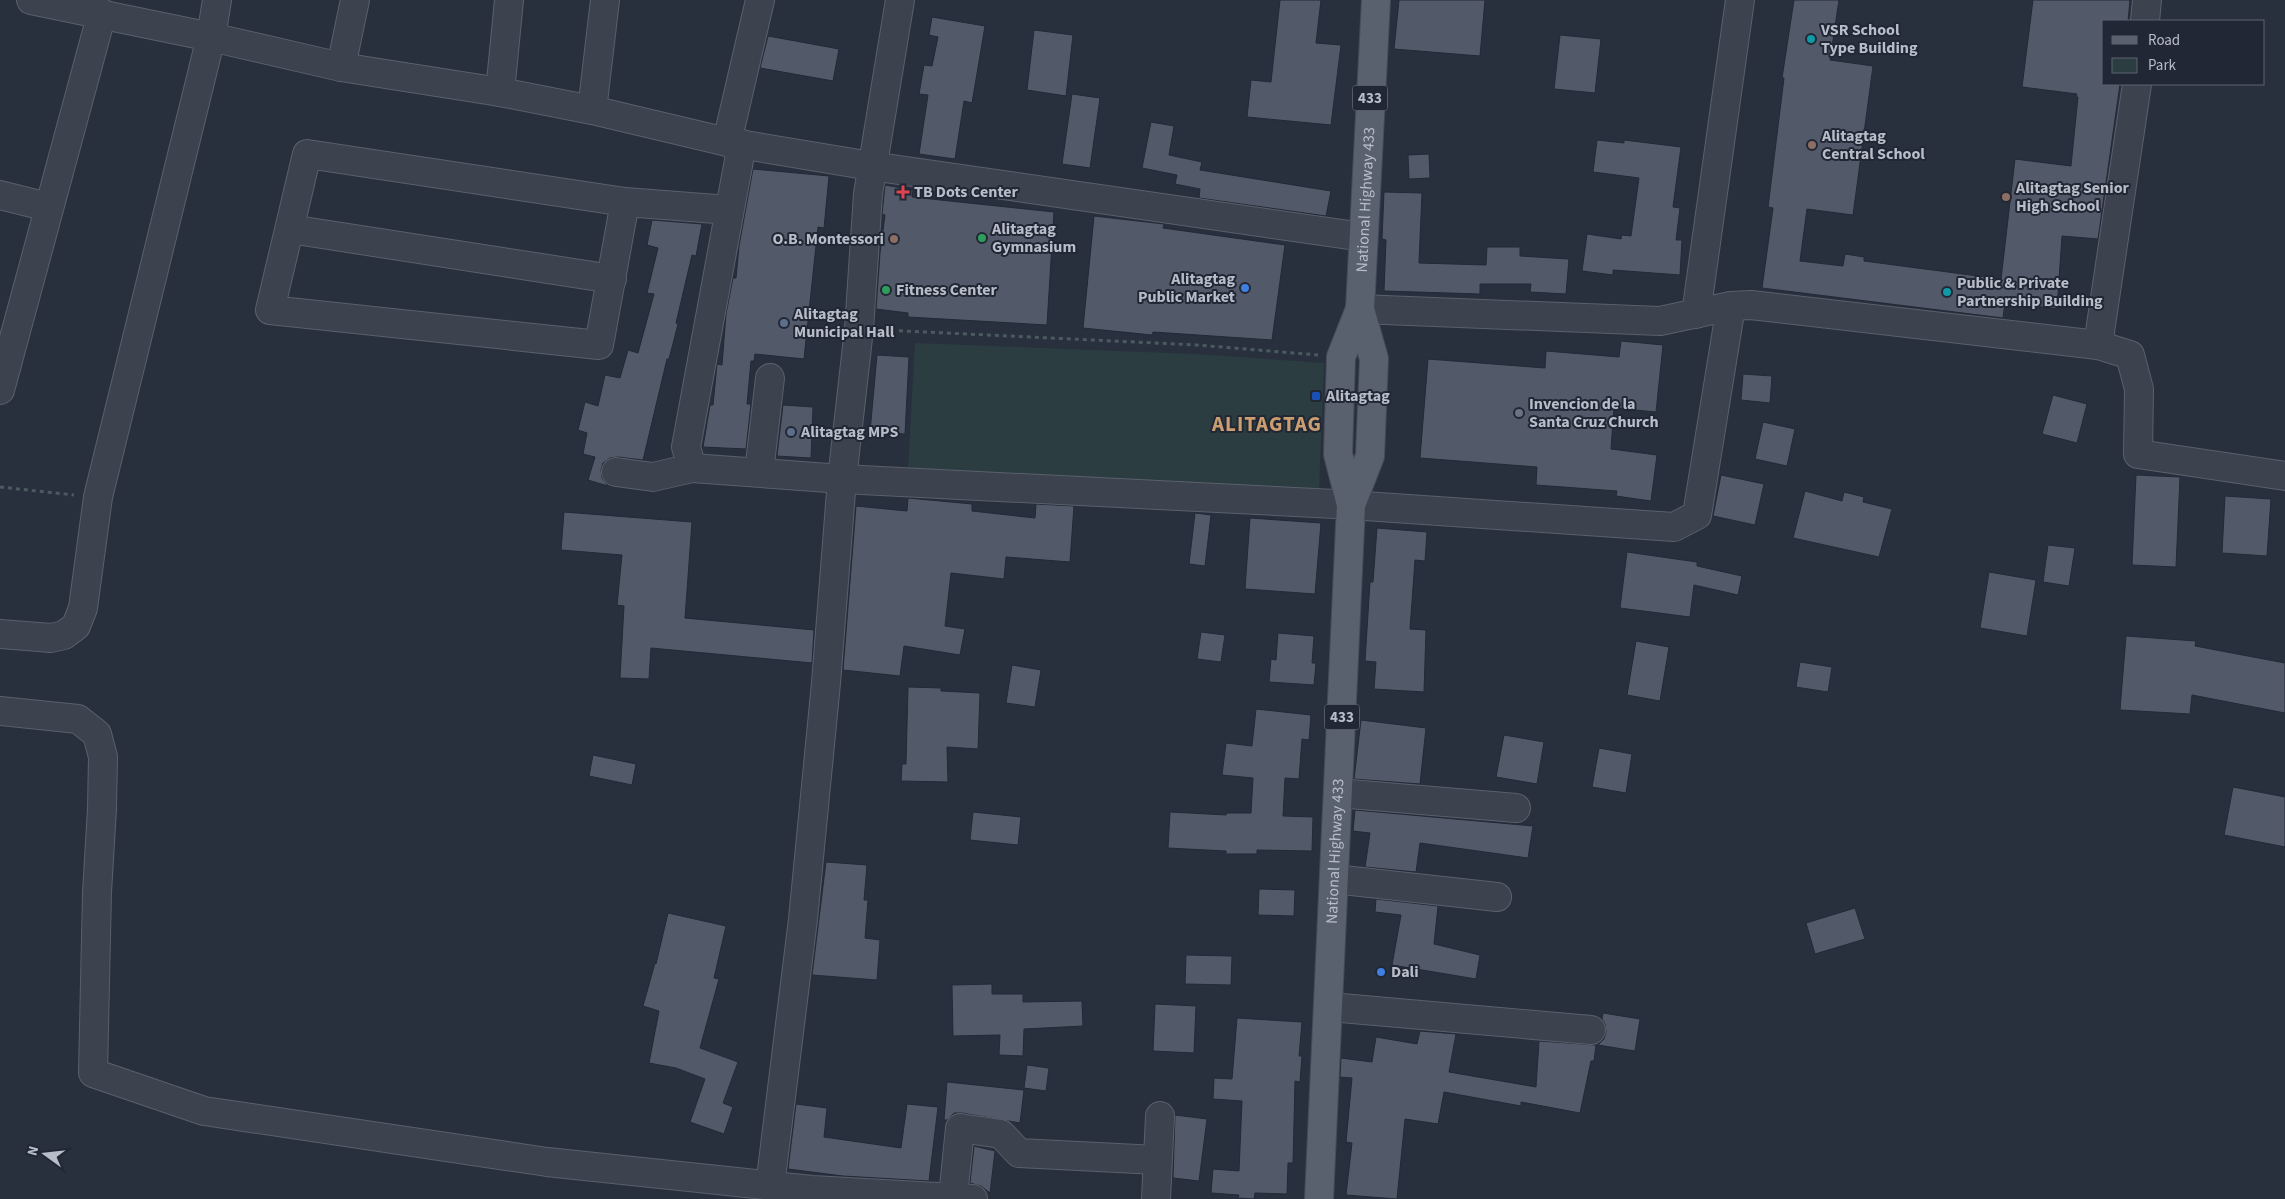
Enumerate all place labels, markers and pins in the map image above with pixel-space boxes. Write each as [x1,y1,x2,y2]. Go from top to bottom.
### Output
place label: VSR School Type Building [1820,19,1918,59]
marker: VSR School Type Building [1805,33,1817,45]
place label: Alitagtag Central School [1821,125,1925,165]
marker: Alitagtag Central School [1806,139,1818,151]
place label: Alitagtag Senior High School [2015,177,2130,217]
place label: TB Dots Center [914,181,1019,203]
marker: TB Dots Center [896,185,910,199]
marker: Alitagtag Senior High School [2000,191,2012,203]
place label: Alitagtag Gymnasium [991,218,1076,258]
place label: O.B. Montessori [772,228,884,250]
marker: Alitagtag Gymnasium [976,232,988,244]
marker: O.B. Montessori [888,233,900,245]
place label: Alitagtag Public Market [1138,268,1235,308]
place label: Public & Private Partnership Building [1957,272,2103,312]
place label: Fitness Center [896,279,998,301]
marker: Alitagtag Public Market [1239,282,1251,294]
marker: Fitness Center [880,284,892,296]
marker: Public & Private Partnership Building [1941,286,1953,298]
place label: Alitagtag Municipal Hall [793,303,895,343]
marker: Alitagtag Municipal Hall [778,317,790,329]
place label: Alitagtag [1325,385,1390,407]
marker: Alitagtag [1310,390,1322,402]
place label: Invencion de la Santa Cruz Church [1529,393,1659,433]
marker: Invencion de la Santa Cruz Church [1513,407,1525,419]
place label: Alitagtag MPS [800,421,898,443]
marker: Alitagtag MPS [785,426,797,438]
place label: Dali [1391,961,1419,983]
marker: Dali [1375,966,1387,978]

